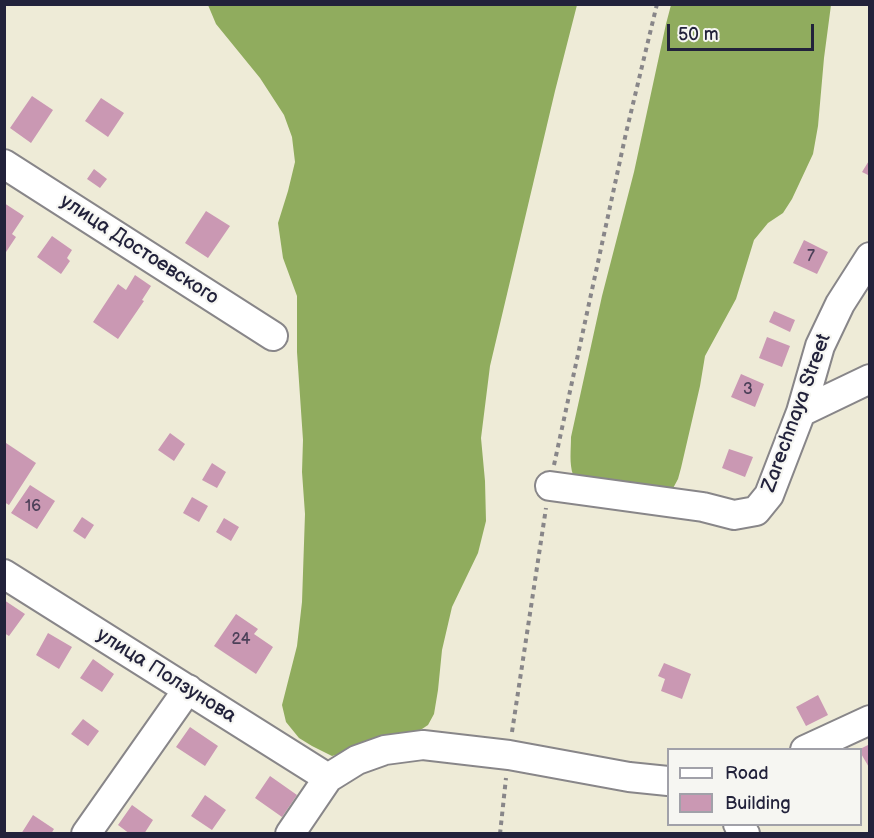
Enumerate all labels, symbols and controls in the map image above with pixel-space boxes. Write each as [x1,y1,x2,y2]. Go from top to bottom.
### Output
scale bar [670,12,817,50]
text: 50 m [678,24,719,45]
street label: улица Достоевского [55,190,223,310]
house number: 7 [807,247,815,267]
street label: Zarechnaya Street [757,331,837,495]
house number: 3 [743,380,753,400]
house number: 16 [25,497,41,517]
street label: улица Ползунова [92,623,240,729]
house number: 24 [232,630,250,650]
legend [667,748,862,826]
text: Road [725,763,769,784]
text: Building [725,793,791,814]

